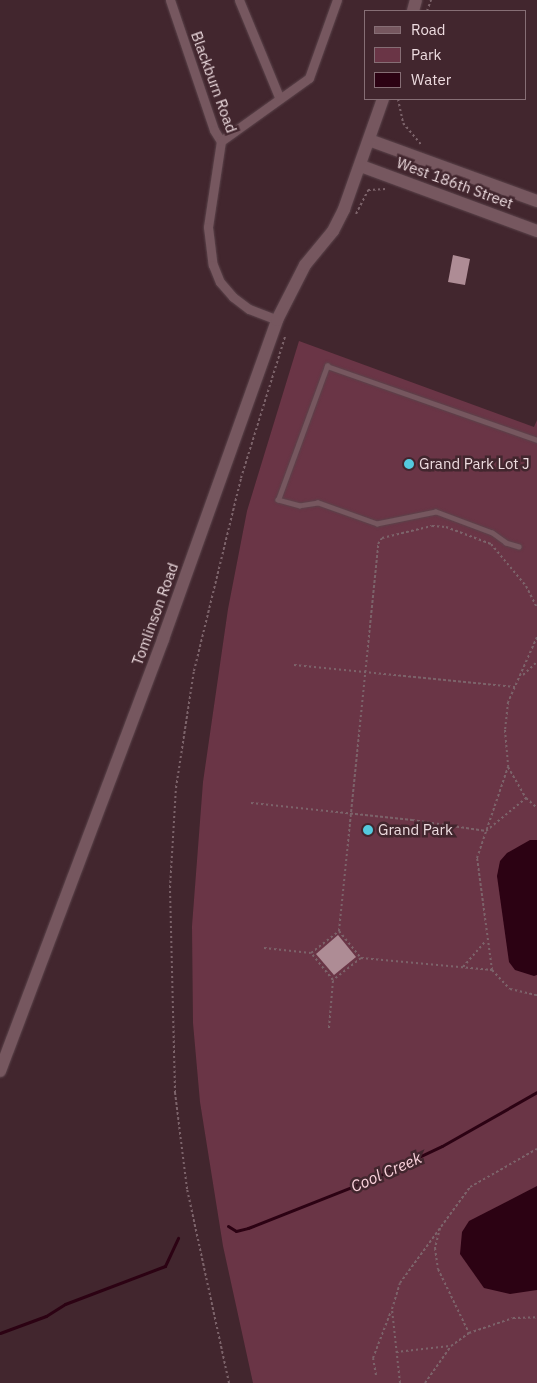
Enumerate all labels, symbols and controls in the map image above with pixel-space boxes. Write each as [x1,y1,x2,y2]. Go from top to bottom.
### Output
legend [364,10,527,100]
text: Road [411,20,446,39]
street label: Blackburn Road [187,29,241,135]
text: Park [411,45,441,64]
text: Water [411,70,451,89]
street label: West 186th Street [394,154,516,212]
place label: Grand Park Lot J [419,455,530,473]
marker: Grand Park Lot J [403,458,415,470]
street label: Tomlinson Road [128,560,182,668]
place label: Grand Park [378,821,453,839]
marker: Grand Park [362,824,374,836]
water label: Cool Creek [348,1148,424,1196]

